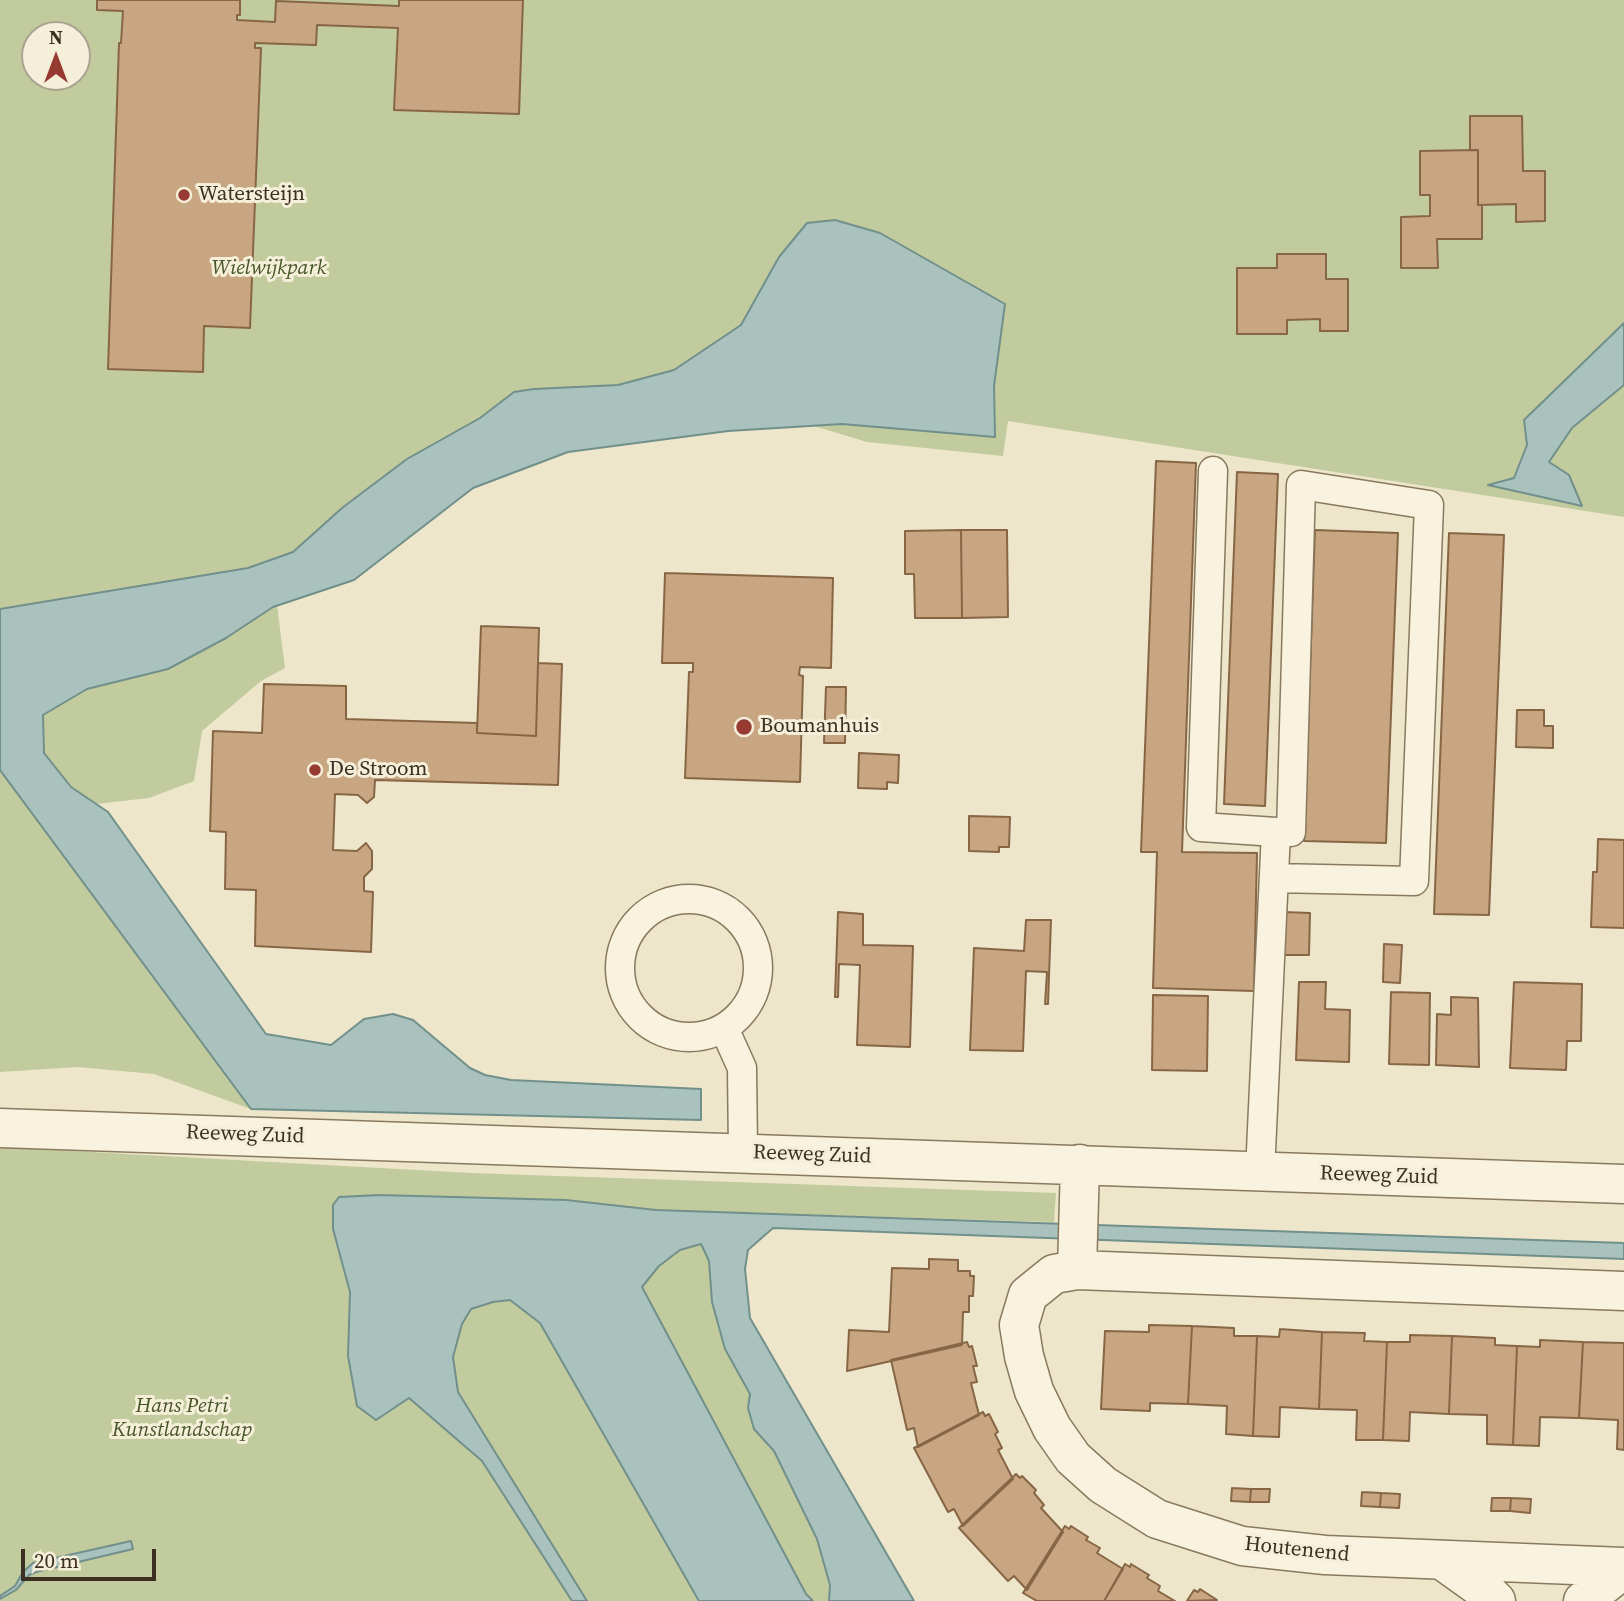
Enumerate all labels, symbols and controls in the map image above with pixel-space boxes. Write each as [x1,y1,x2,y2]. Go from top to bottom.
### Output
north arrow [21,21,91,91]
text: N [49,24,63,50]
place label: Watersteijn [198,182,305,208]
marker: Watersteijn [176,187,192,203]
park label: Wielwijkpark [212,256,326,282]
place label: Boumanhuis [760,714,879,740]
marker: Boumanhuis [734,717,754,737]
place label: De Stroom [329,757,428,783]
marker: De Stroom [307,762,323,778]
street label: Reeweg Zuid [185,1120,305,1150]
street label: Reeweg Zuid [752,1140,872,1170]
street label: Reeweg Zuid [1319,1161,1439,1191]
park label: Hans Petri Kunstlandschap [112,1394,252,1444]
street label: Houtenend [1243,1532,1351,1568]
scale bar [24,1534,159,1578]
text: 20 m [34,1546,79,1575]

